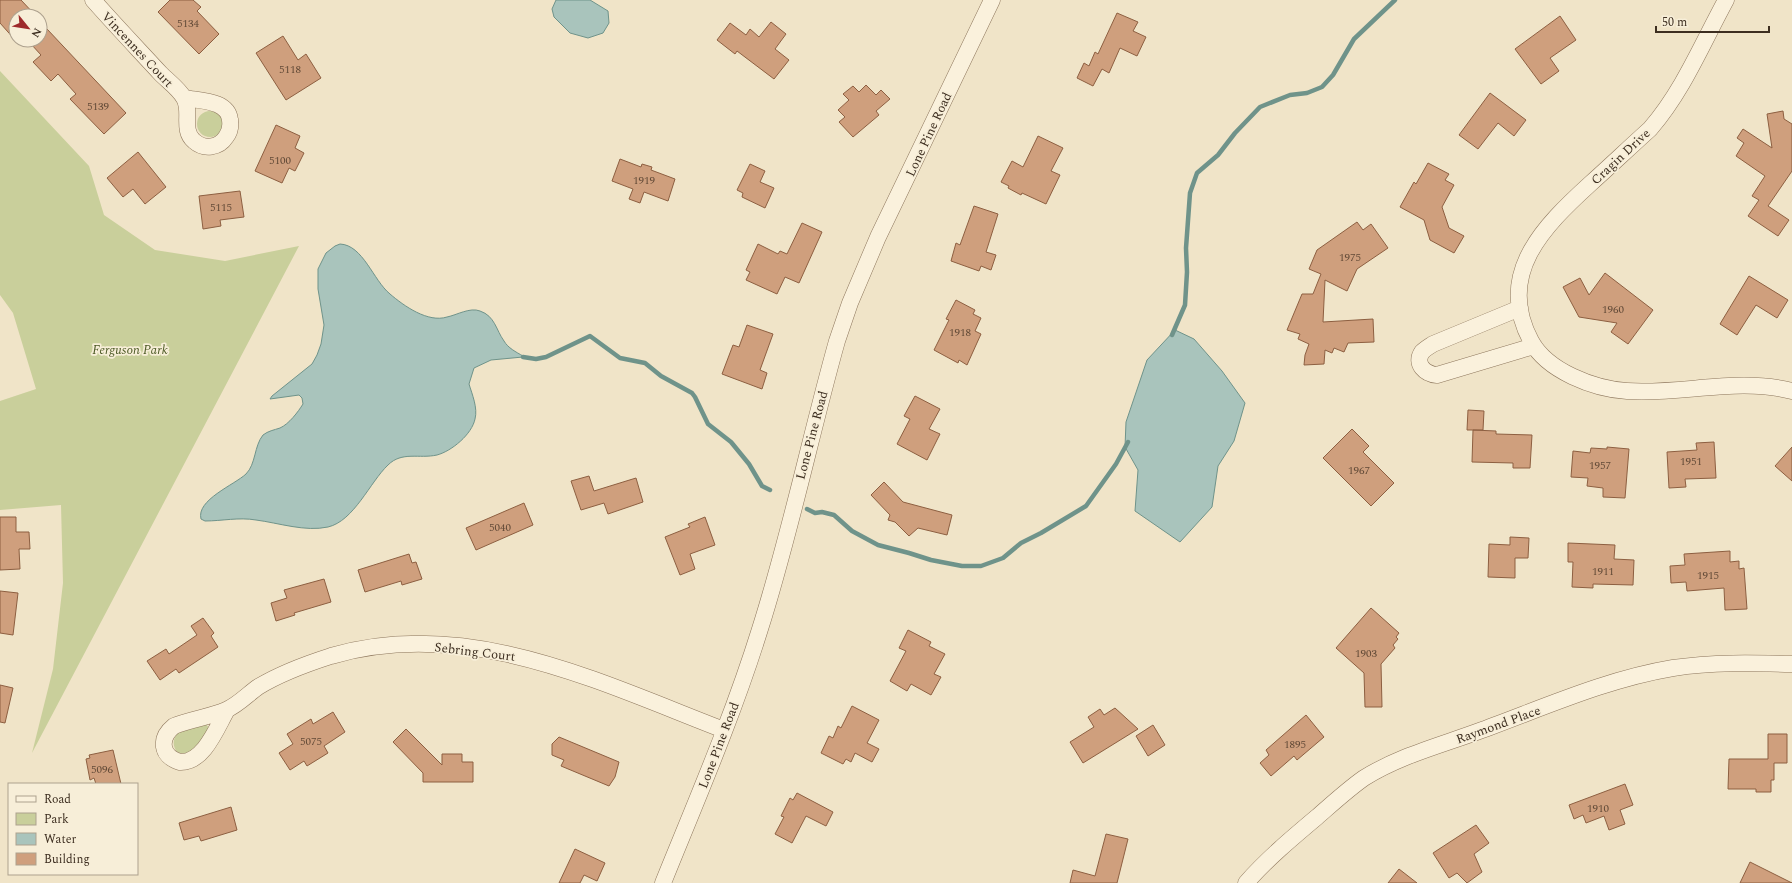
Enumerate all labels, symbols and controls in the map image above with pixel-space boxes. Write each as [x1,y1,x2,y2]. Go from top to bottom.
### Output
street label: Vincennes Court [97,7,178,92]
north arrow [8,8,48,48]
scale bar [1656,8,1769,34]
text: 50 m [1662,13,1687,32]
house number: 5134 [177,15,199,32]
text: N [27,25,46,41]
house number: 5118 [279,61,301,78]
street label: Lone Pine Road [901,89,957,180]
house number: 5139 [87,98,109,115]
street label: Cragin Drive [1586,124,1655,190]
house number: 5100 [269,152,291,169]
house number: 1919 [633,172,655,189]
house number: 5115 [210,199,232,216]
house number: 1975 [1339,249,1361,266]
house number: 1960 [1602,301,1624,318]
house number: 1918 [949,324,971,341]
park label: Ferguson Park [92,340,168,360]
street label: Lone Pine Road [791,389,833,482]
house number: 1951 [1680,453,1702,470]
house number: 1957 [1589,457,1611,474]
house number: 1967 [1348,462,1370,479]
house number: 5040 [489,519,511,536]
house number: 1911 [1592,563,1614,580]
house number: 1915 [1697,567,1719,584]
street label: Sebring Court [433,637,517,667]
house number: 1903 [1355,645,1377,662]
street label: Lone Pine Road [693,699,745,791]
street label: Raymond Place [1453,700,1543,749]
house number: 5075 [300,733,322,750]
house number: 1895 [1284,736,1306,753]
house number: 5096 [91,761,113,778]
legend [8,783,138,875]
text: Road [44,790,71,809]
house number: 1910 [1587,800,1609,817]
text: Park [44,810,69,829]
text: Water [44,830,76,849]
text: Building [44,850,90,869]

